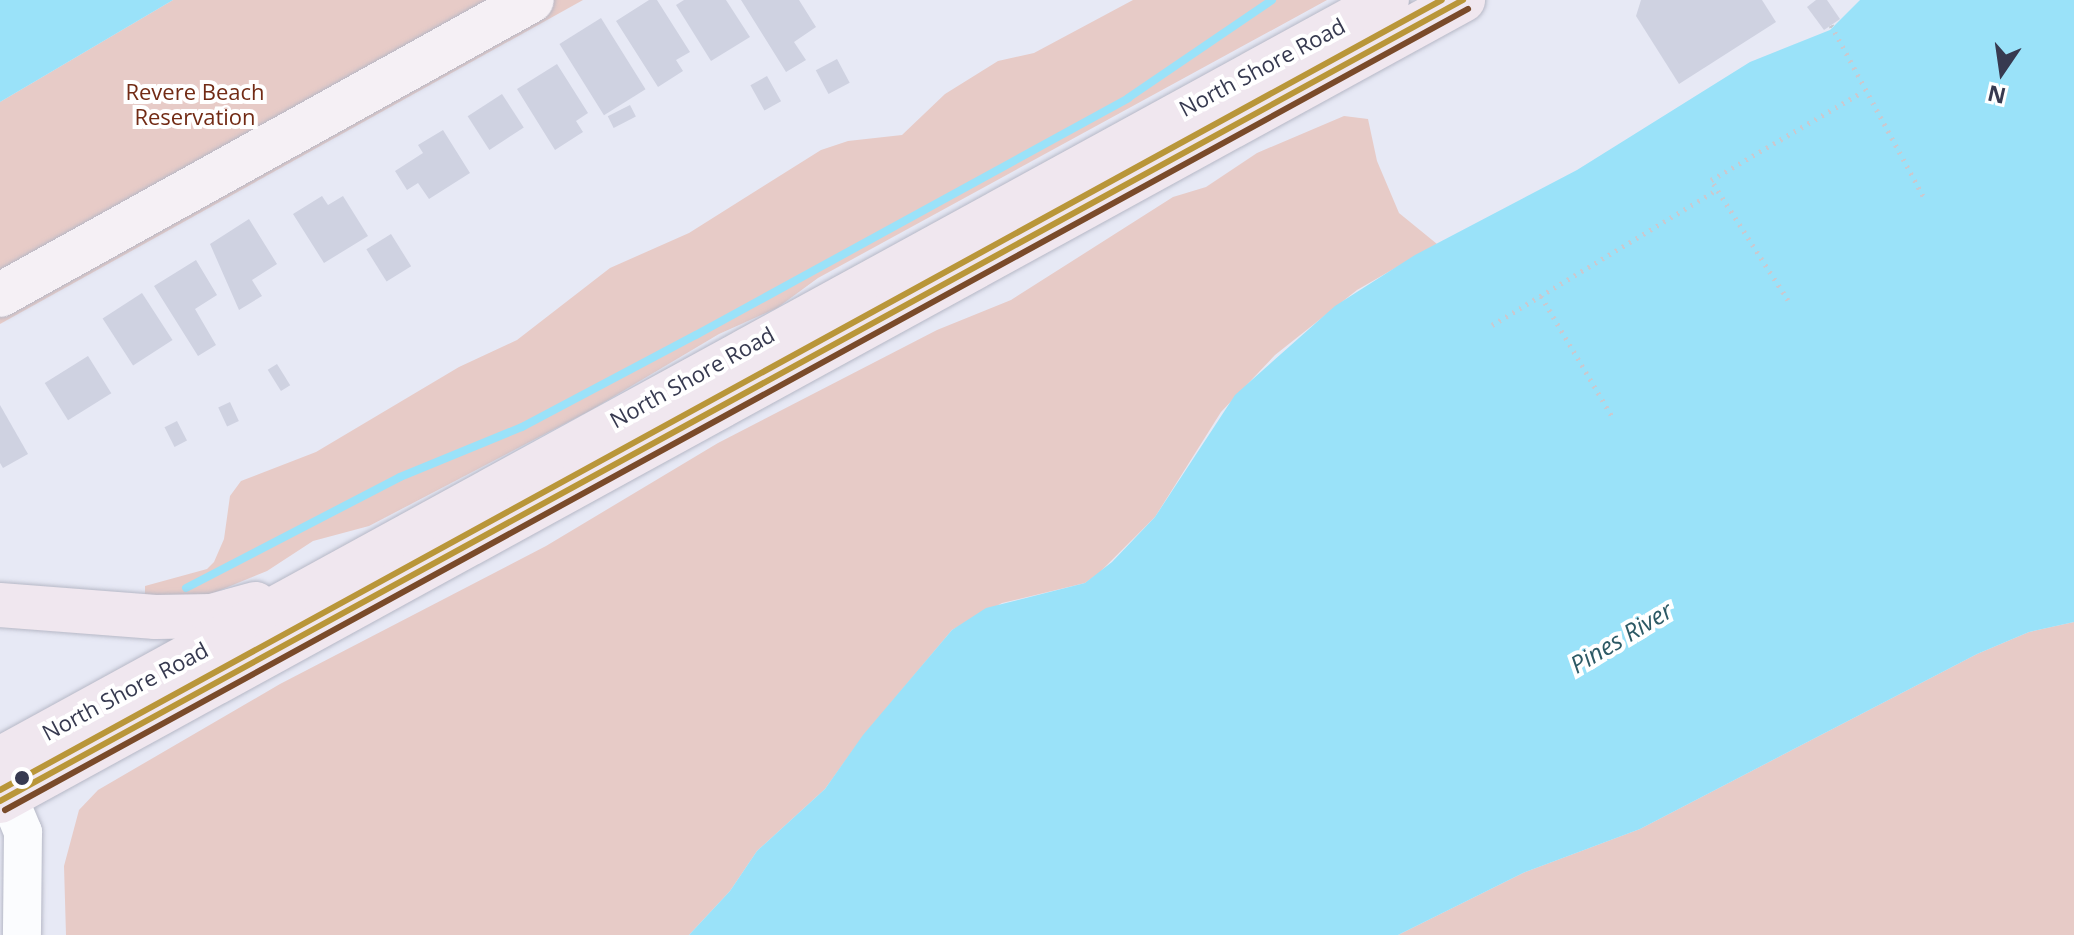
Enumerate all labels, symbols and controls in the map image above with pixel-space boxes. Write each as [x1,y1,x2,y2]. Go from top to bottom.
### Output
street label: North Shore Road [1174,12,1350,122]
north arrow [1962,32,2042,112]
park label: Revere Beach Reservation [125,78,265,130]
text: N [1985,79,2009,112]
street label: North Shore Road [605,321,779,433]
water label: Pines River [1565,595,1677,679]
street label: North Shore Road [37,636,213,746]
unlabelled marker [14,770,30,786]

